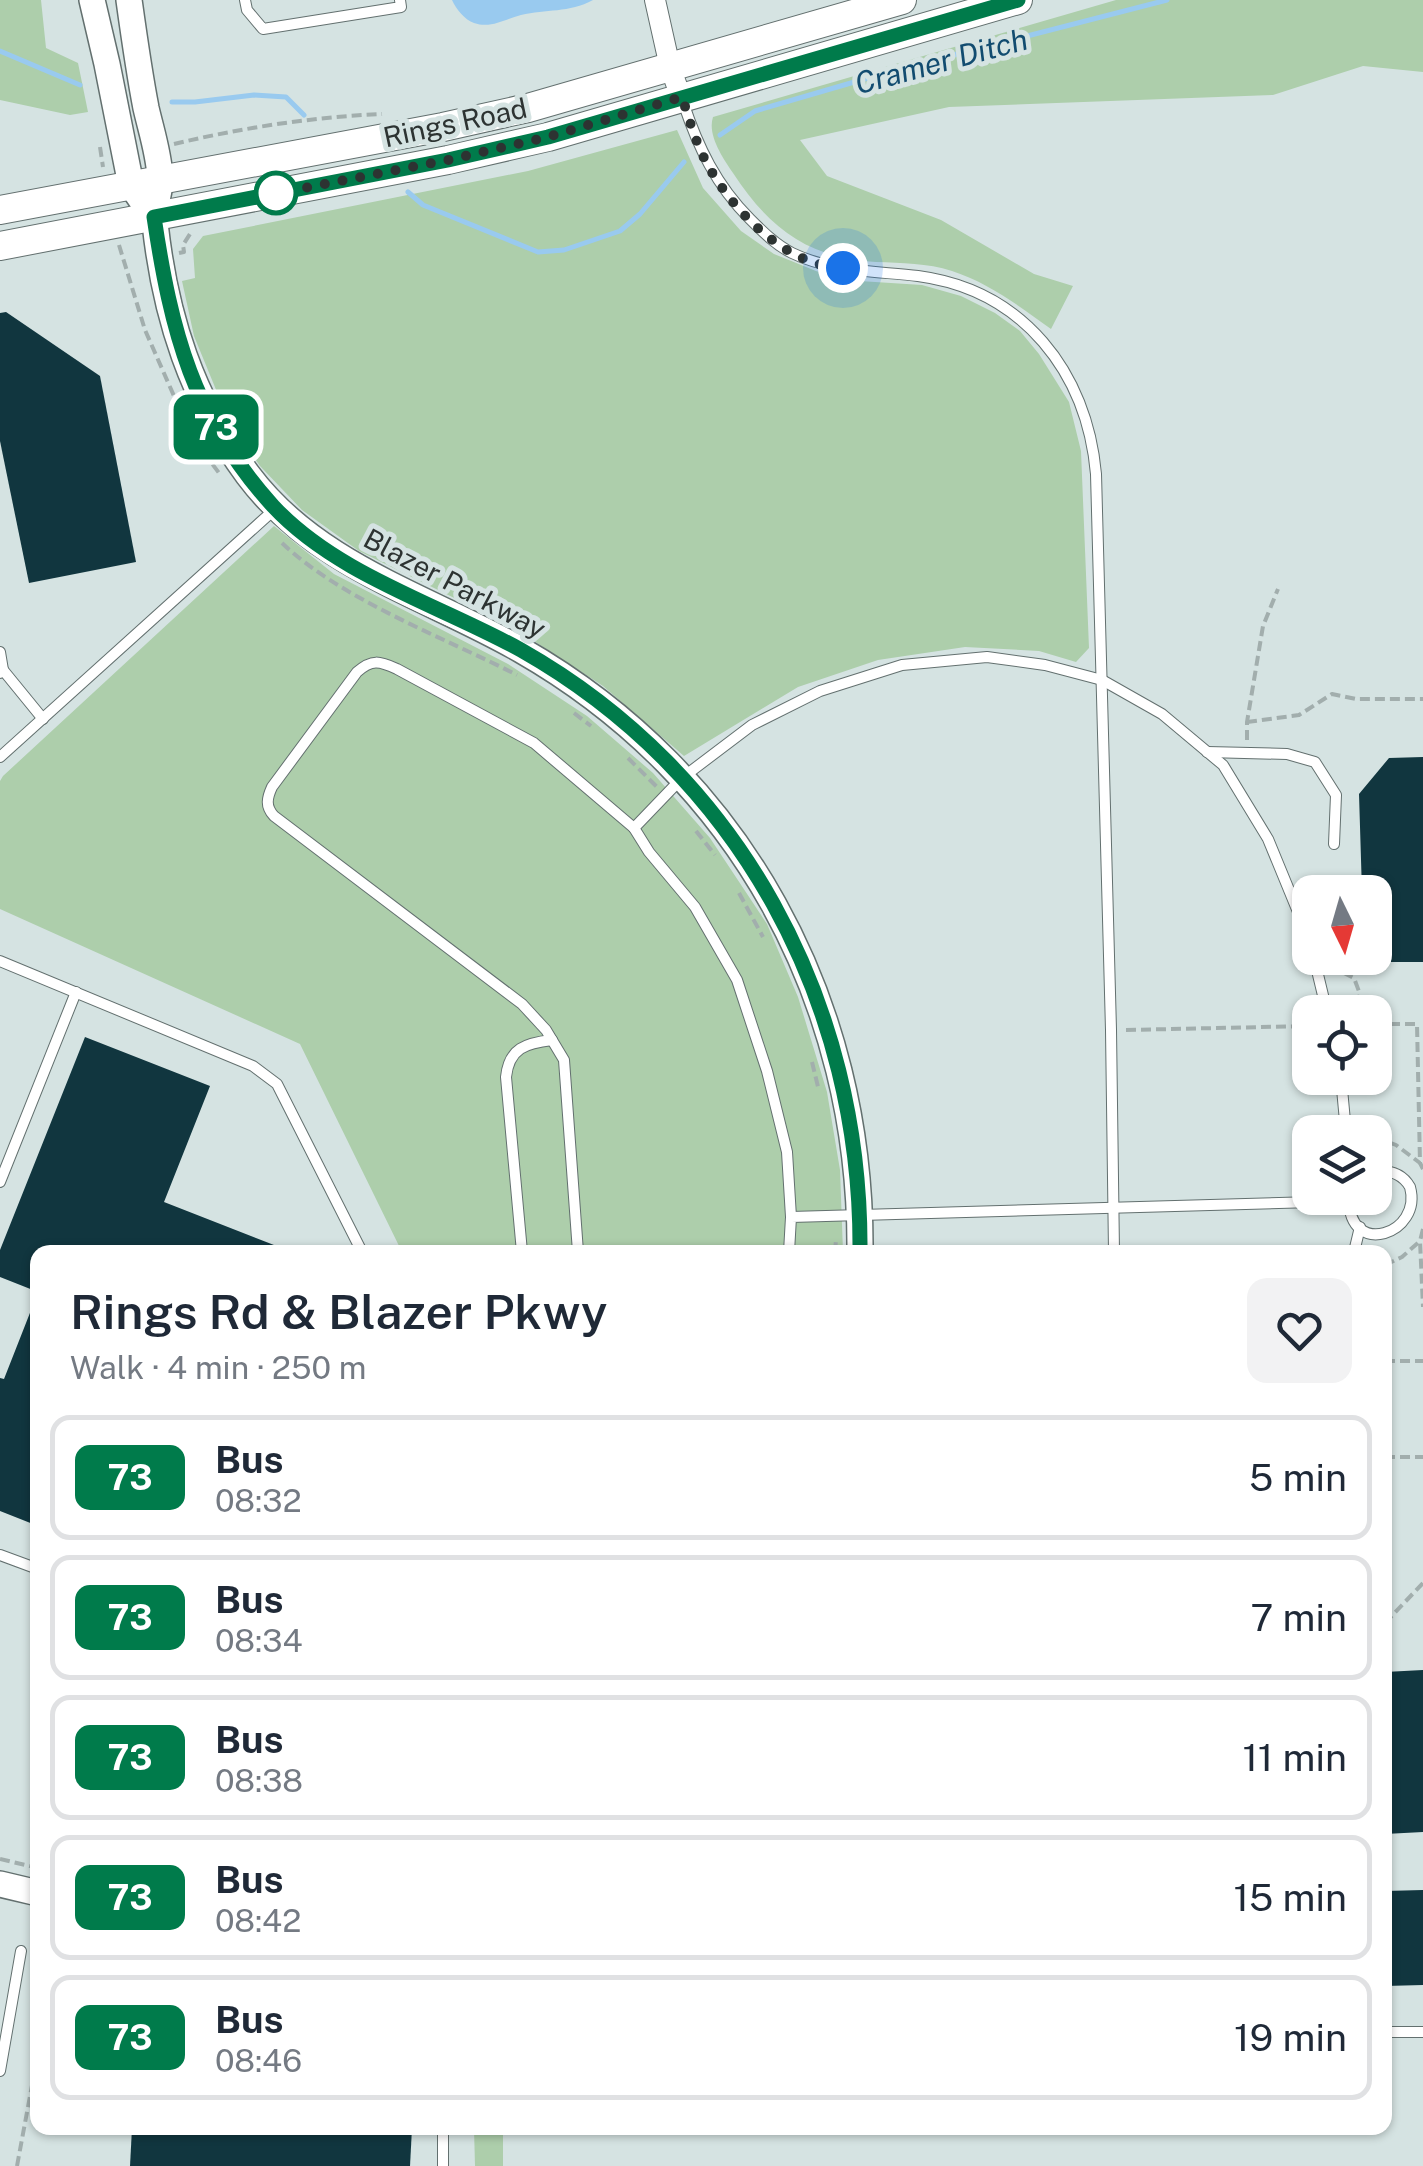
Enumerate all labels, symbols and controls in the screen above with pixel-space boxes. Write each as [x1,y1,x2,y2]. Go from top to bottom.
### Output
water label: Cramer Ditch [851,21,1031,101]
street label: Rings Road [380,91,530,153]
unlabelled marker [255,172,297,214]
your location [818,243,868,293]
line badge: 73 [171,394,261,460]
text: 73 [194,407,238,448]
street label: Blazer Parkway [358,521,552,645]
north arrow [1292,875,1392,975]
map controls [1292,875,1392,1215]
button: locate [1292,995,1392,1095]
button: layers [1292,1115,1392,1215]
button: heart [1247,1278,1352,1383]
text: Rings Rd & Blazer Pkwy [70,1283,608,1340]
text: Walk · 4 min · 250 m [70,1349,366,1386]
text: Bus [215,1437,284,1482]
text: 5 min [1249,1455,1347,1500]
text: 73 [108,1457,152,1498]
text: 08:32 [215,1482,302,1519]
text: Bus [215,1577,284,1622]
text: 7 min [1250,1595,1347,1640]
text: 73 [108,1597,152,1638]
text: 08:34 [215,1622,303,1659]
text: Bus [215,1717,284,1762]
text: 11 min [1242,1735,1347,1780]
text: 73 [108,1737,152,1778]
text: 08:38 [215,1762,303,1799]
text: Bus [215,1857,284,1902]
text: 15 min [1234,1875,1347,1920]
text: 73 [108,1877,152,1918]
text: 08:42 [215,1902,301,1939]
text: Bus [215,1997,284,2042]
text: 19 min [1234,2015,1347,2060]
text: 73 [108,2017,152,2058]
text: 08:46 [215,2042,302,2079]

